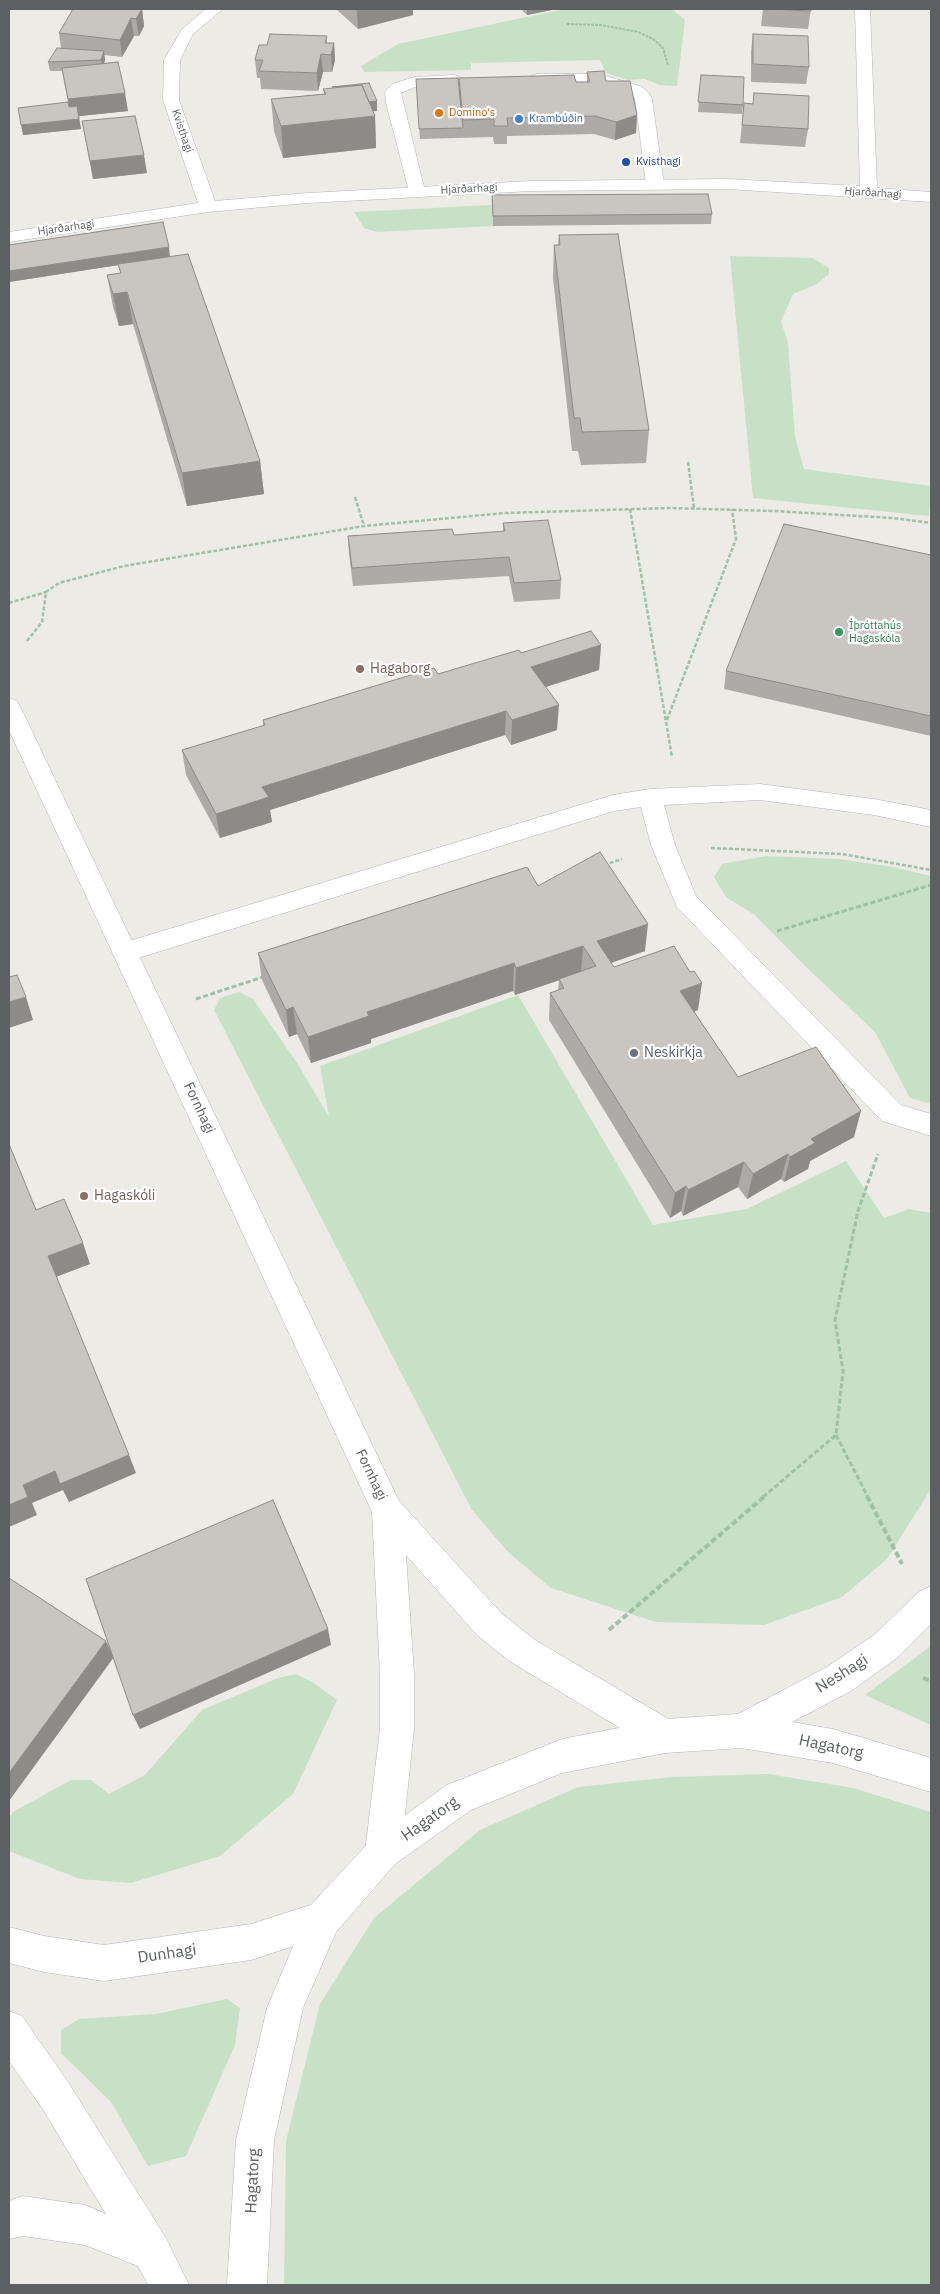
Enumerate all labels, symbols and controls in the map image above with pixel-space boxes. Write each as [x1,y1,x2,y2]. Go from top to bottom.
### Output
place label: Domino's [449,106,495,120]
marker: Domino's [433,107,445,119]
street label: Kvisthagi [168,108,196,154]
place label: Krambúðin [529,112,583,126]
marker: Krambúðin [513,113,525,125]
place label: Kvisthagi [636,155,681,169]
marker: Kvisthagi [620,156,632,168]
street label: Hjarðarhagi [440,181,498,197]
street label: Hjarðarhagi [844,184,902,202]
street label: Hjarðarhagi [37,217,95,239]
place label: Íþróttahús Hagaskóla [849,619,901,645]
marker: Íþróttahús Hagaskóla [833,626,845,638]
place label: Hagaborg [370,661,430,677]
marker: Hagaborg [354,663,366,675]
place label: Neskirkja [644,1045,703,1061]
marker: Neskirkja [628,1047,640,1059]
street label: Fornhagi [180,1080,218,1136]
place label: Hagaskóli [94,1188,155,1204]
marker: Hagaskóli [78,1190,90,1202]
street label: Fornhagi [352,1447,390,1503]
street label: Neshagi [812,1650,872,1698]
street label: Hagatorg [797,1731,865,1763]
street label: Hagatorg [398,1792,462,1846]
street label: Dunhagi [136,1940,198,1968]
street label: Hagatorg [242,2148,264,2214]

